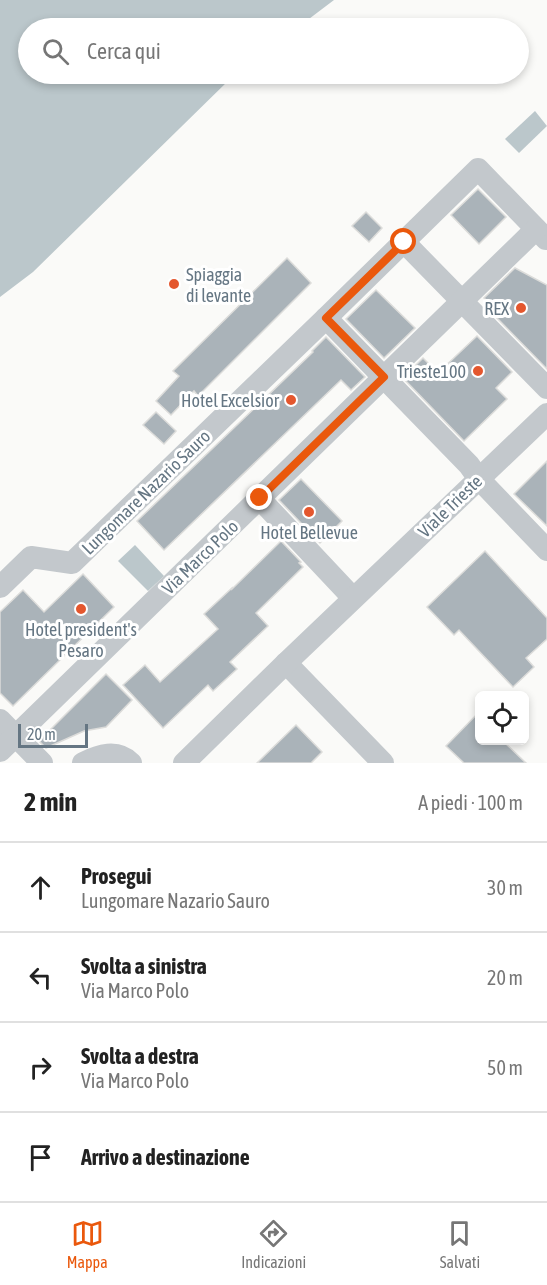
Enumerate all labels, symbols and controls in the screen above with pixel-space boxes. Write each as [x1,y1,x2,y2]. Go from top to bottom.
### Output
search box [18,18,529,84]
icon: search [39,35,72,68]
text: Cerca qui [87,38,161,64]
route start [390,228,416,254]
place label: Spiaggia di levante [186,264,251,306]
marker: Spiaggia di levante [167,277,181,291]
place label: REX [484,298,510,319]
marker: REX [514,301,528,315]
place label: Trieste100 [397,361,466,382]
marker: Trieste100 [471,364,485,378]
place label: Hotel Excelsior [181,390,280,411]
marker: Hotel Excelsior [284,393,298,407]
street label: Lungomare Nazario Sauro [78,425,214,559]
street label: Viale Trieste [414,470,486,542]
route end [246,484,272,510]
marker: Hotel Bellevue [302,505,316,519]
street label: Via Marco Polo [158,516,242,598]
place label: Hotel Bellevue [260,522,358,543]
marker: Hotel president's Pesaro [74,602,88,616]
place label: Hotel president's Pesaro [25,619,137,661]
map controls [475,691,529,745]
button: locate [475,691,529,745]
scale bar [18,721,88,748]
text: 20 m [27,725,56,743]
text: 2 min [24,787,77,817]
text: A piedi · 100 m [418,791,523,814]
text: Prosegui [81,863,152,889]
icon: ahead [24,871,57,904]
text: 30 m [487,876,523,899]
text: Lungomare Nazario Sauro [81,889,270,912]
text: Svolta a sinistra [81,953,207,979]
icon: left [24,961,57,994]
text: 20 m [487,966,523,989]
text: Via Marco Polo [81,979,189,1002]
text: Svolta a destra [81,1043,199,1069]
icon: right [24,1051,57,1084]
text: 50 m [487,1056,523,1079]
text: Via Marco Polo [81,1069,189,1092]
icon: arrive [24,1141,57,1174]
text: Arrivo a destinazione [81,1144,250,1170]
tab: Mappa [67,1217,108,1271]
tab: Indicazioni [241,1217,306,1271]
tab: Salvati [440,1217,480,1271]

